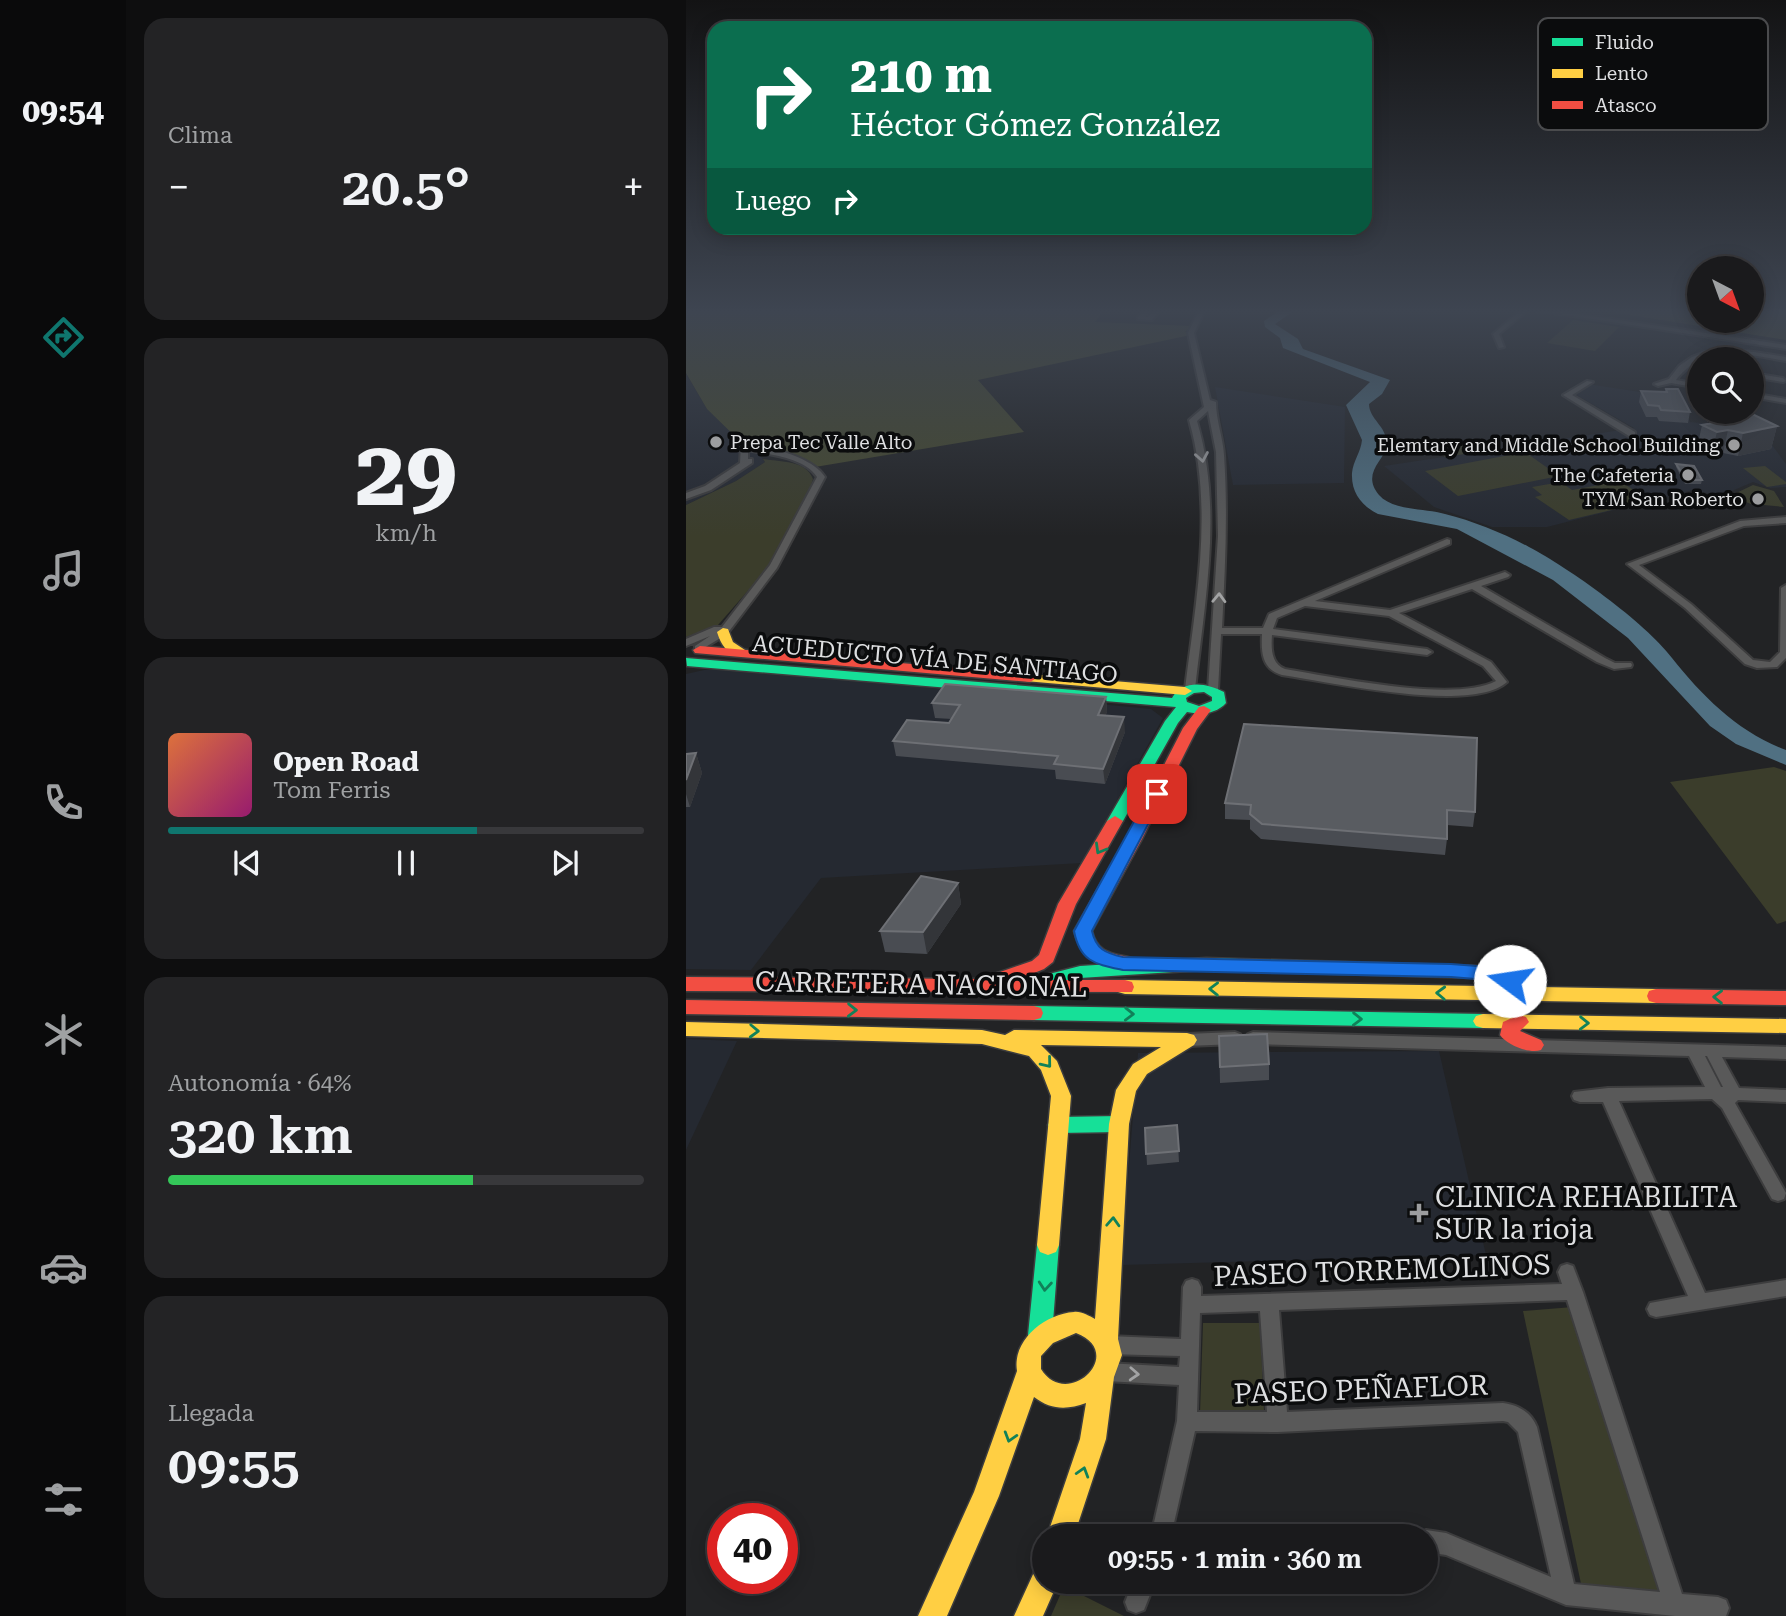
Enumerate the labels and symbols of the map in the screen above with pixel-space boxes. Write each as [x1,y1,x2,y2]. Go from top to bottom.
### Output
legend [1538,18,1768,130]
text: Fluido [1595,31,1654,54]
text: Lento [1595,62,1648,85]
text: Atasco [1595,94,1657,117]
north arrow [1687,256,1764,332]
place label: Prepa Tec Valle Alto [730,431,912,454]
marker: Prepa Tec Valle Alto [708,434,724,450]
place label: Elemtary and Middle School Building [1377,434,1720,457]
marker: Elemtary and Middle School Building [1726,437,1742,453]
one-way arrow [1194,451,1209,463]
place label: The Cafeteria [1551,464,1675,487]
marker: The Cafeteria [1680,467,1696,483]
place label: TYM San Roberto [1582,488,1744,511]
marker: TYM San Roberto [1750,491,1766,507]
one-way arrow [1211,592,1226,603]
street label: ACUEDUCTO VÍA DE SANTIAGO [751,630,1119,689]
pin [1127,764,1187,824]
one-way arrow [1095,841,1108,854]
position arrow [1473,944,1547,1018]
street label: CARRETERA NACIONAL [755,965,1087,1004]
one-way arrow [1208,981,1219,997]
one-way arrow [1436,985,1446,1001]
one-way arrow [1712,989,1723,1005]
one-way arrow [847,1002,858,1017]
one-way arrow [1123,1006,1134,1021]
one-way arrow [1352,1011,1363,1027]
one-way arrow [1580,1015,1590,1031]
one-way arrow [749,1023,760,1039]
one-way arrow [1039,1055,1052,1067]
place label: CLINICA REHABILITA SUR la rioja [1435,1181,1738,1246]
marker: CLINICA REHABILITA SUR la rioja [1409,1203,1429,1223]
one-way arrow [1106,1217,1121,1228]
street label: PASEO TORREMOLINOS [1213,1248,1551,1293]
one-way arrow [1038,1280,1053,1291]
one-way arrow [1129,1366,1140,1381]
street label: PASEO PEÑAFLOR [1233,1368,1489,1410]
one-way arrow [1004,1431,1019,1443]
one-way arrow [1075,1467,1090,1479]
speed limit sign: 40 [707,1503,798,1594]

